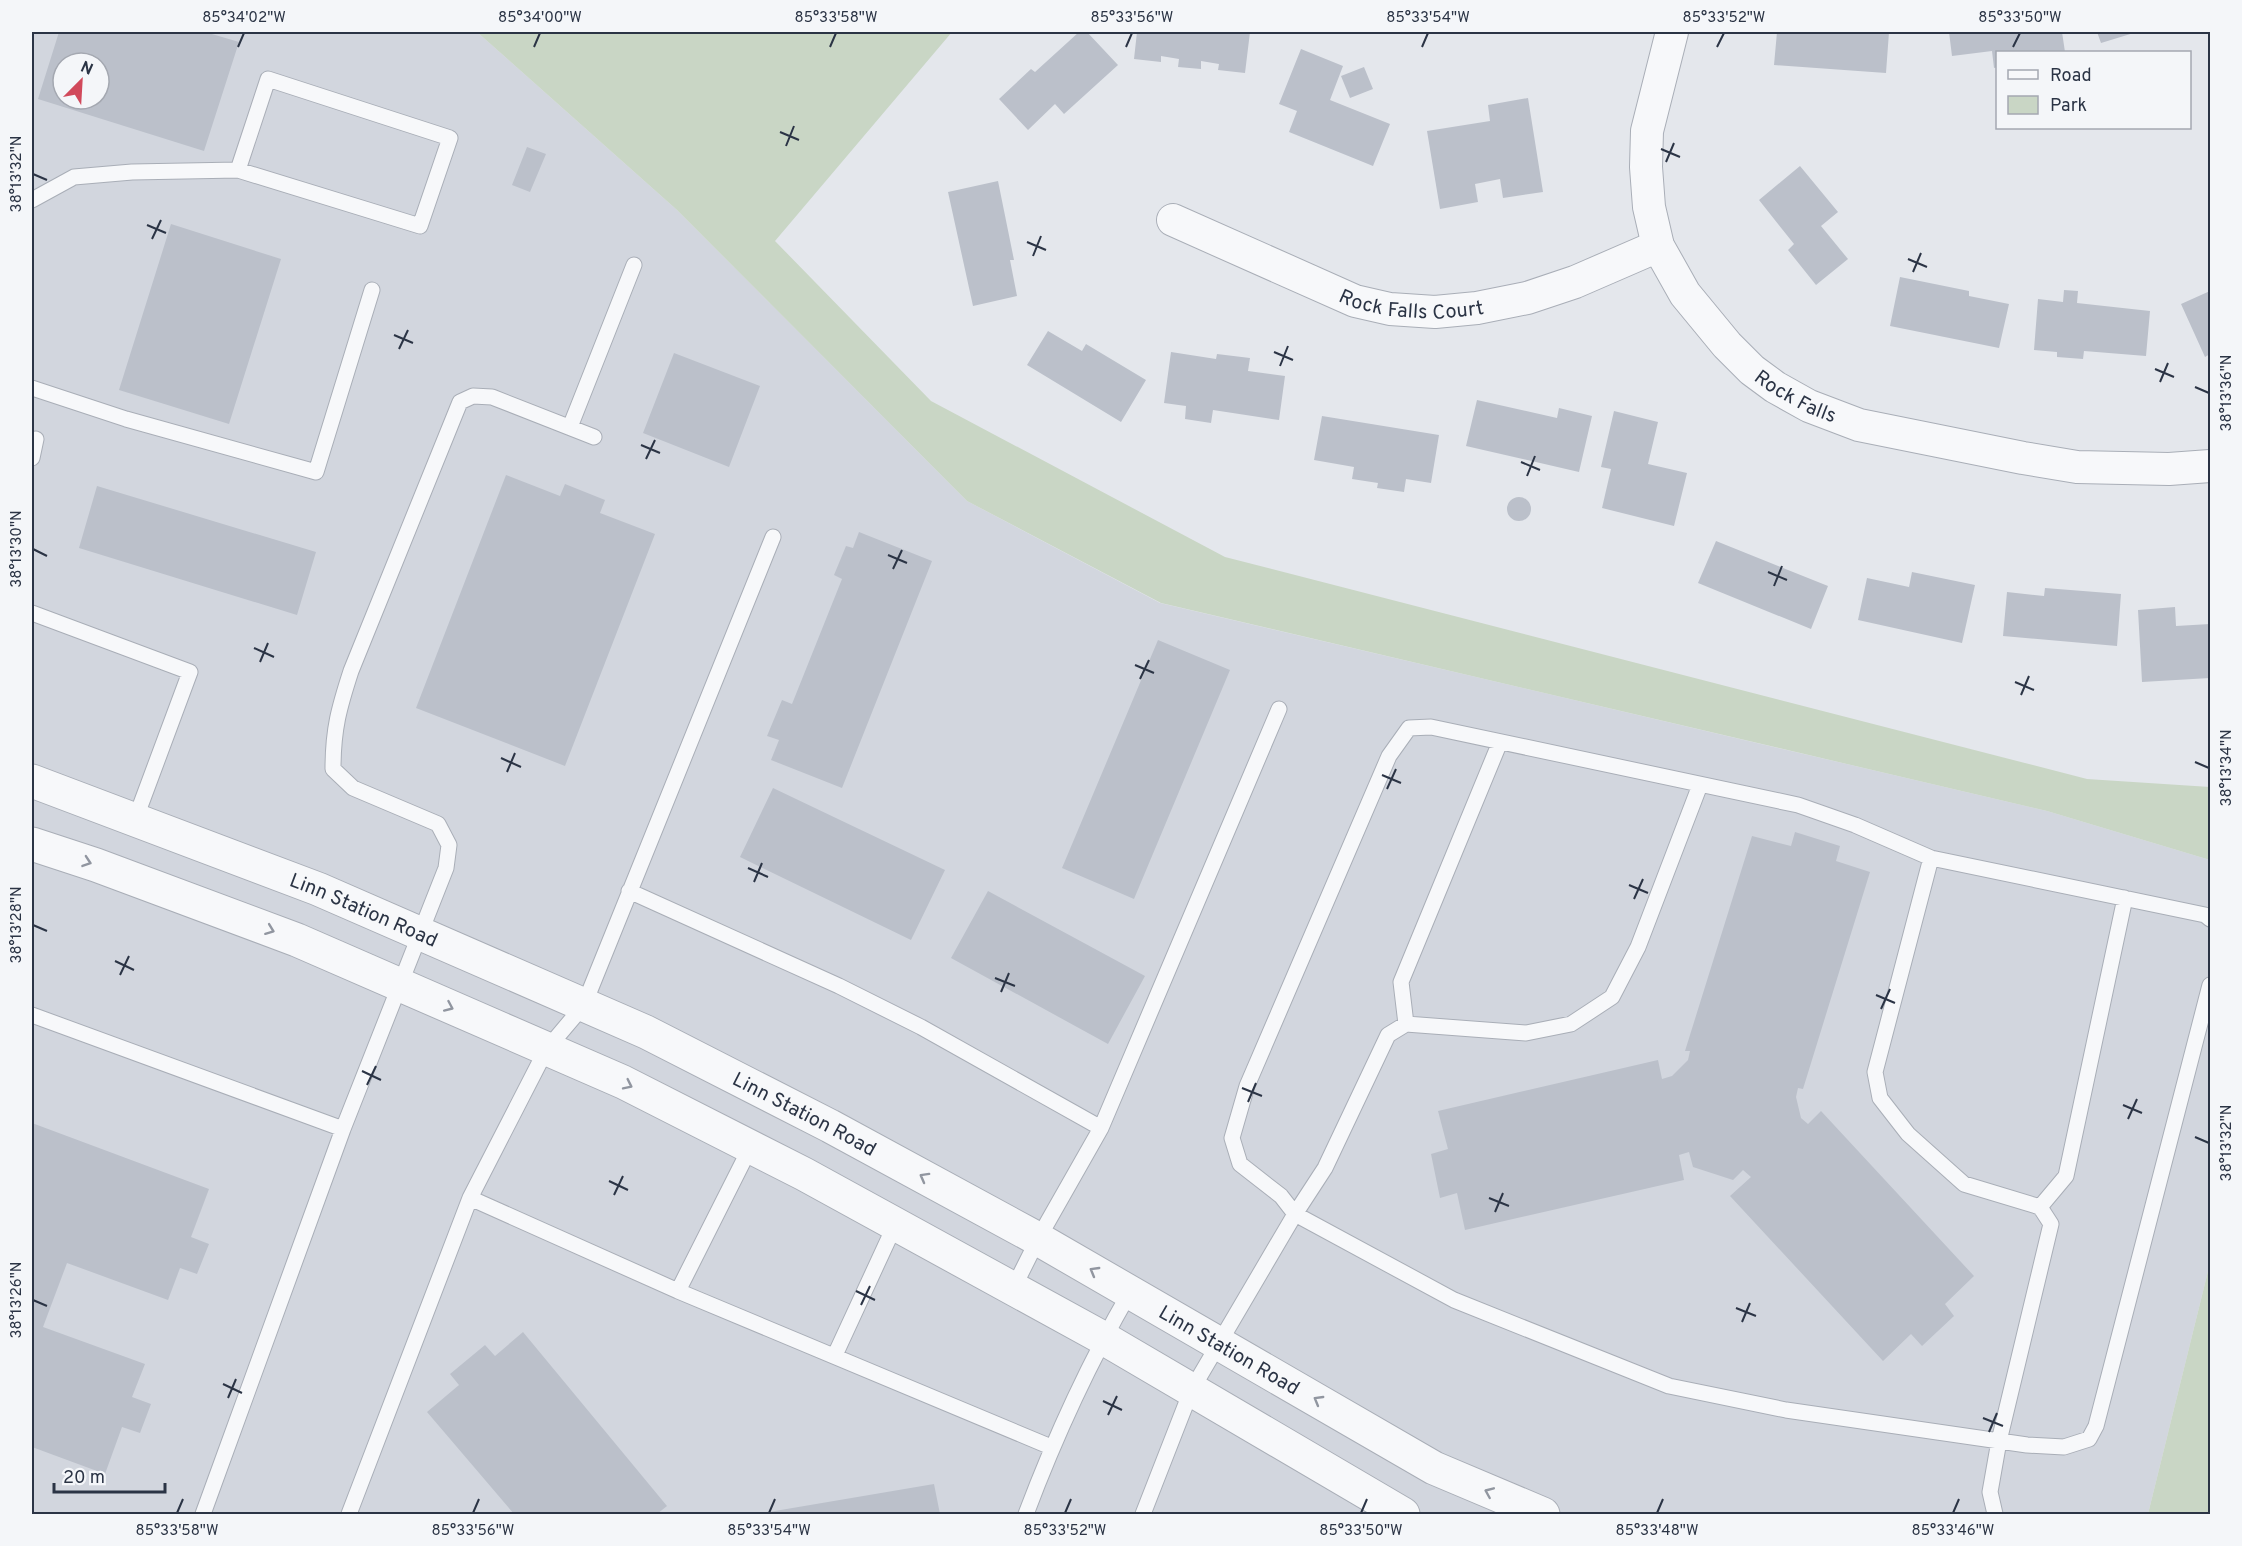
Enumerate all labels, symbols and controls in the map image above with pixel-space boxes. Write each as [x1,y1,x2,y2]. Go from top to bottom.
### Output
text: 85°34'02"W [202,9,286,28]
text: 85°34'00"W [498,9,582,28]
text: 85°33'58"W [794,9,878,28]
text: 85°33'56"W [1091,9,1173,28]
text: 85°33'54"W [1386,9,1470,28]
text: 85°33'52"W [1683,9,1765,28]
text: 85°33'50"W [1978,9,2062,28]
north arrow [51,51,111,111]
legend [1996,51,2191,129]
text: N [77,58,96,81]
text: Road [2050,65,2092,88]
text: Park [2050,95,2087,118]
text: 38°13'32"N [8,136,27,212]
street label: Rock Falls Court [1334,284,1486,327]
text: 38°13'36"N [2218,355,2237,431]
street label: Rock Falls [1748,365,1840,430]
text: 38°13'30"N [8,510,27,588]
text: 38°13'34"N [2218,729,2237,807]
one-way arrow [81,855,92,868]
street label: Linn Station Road [285,868,441,955]
text: 38°13'28"N [8,886,27,964]
one-way arrow [264,923,275,936]
one-way arrow [443,1000,454,1012]
street label: Linn Station Road [727,1067,880,1164]
one-way arrow [621,1078,632,1089]
text: 38°13'32"N [2218,1105,2237,1181]
one-way arrow [919,1173,930,1184]
text: 38°13'26"N [8,1262,27,1338]
one-way arrow [1090,1267,1100,1278]
street label: Linn Station Road [1153,1300,1304,1402]
one-way arrow [1314,1395,1324,1407]
scale bar [54,1456,165,1494]
text: 20 m [63,1467,105,1490]
one-way arrow [1485,1487,1496,1499]
text: 85°33'58"W [135,1522,219,1541]
text: 85°33'56"W [432,1522,514,1541]
text: 85°33'54"W [727,1522,811,1541]
text: 85°33'52"W [1024,1522,1106,1541]
text: 85°33'50"W [1319,1522,1403,1541]
text: 85°33'48"W [1615,1522,1699,1541]
text: 85°33'46"W [1912,1522,1994,1541]

